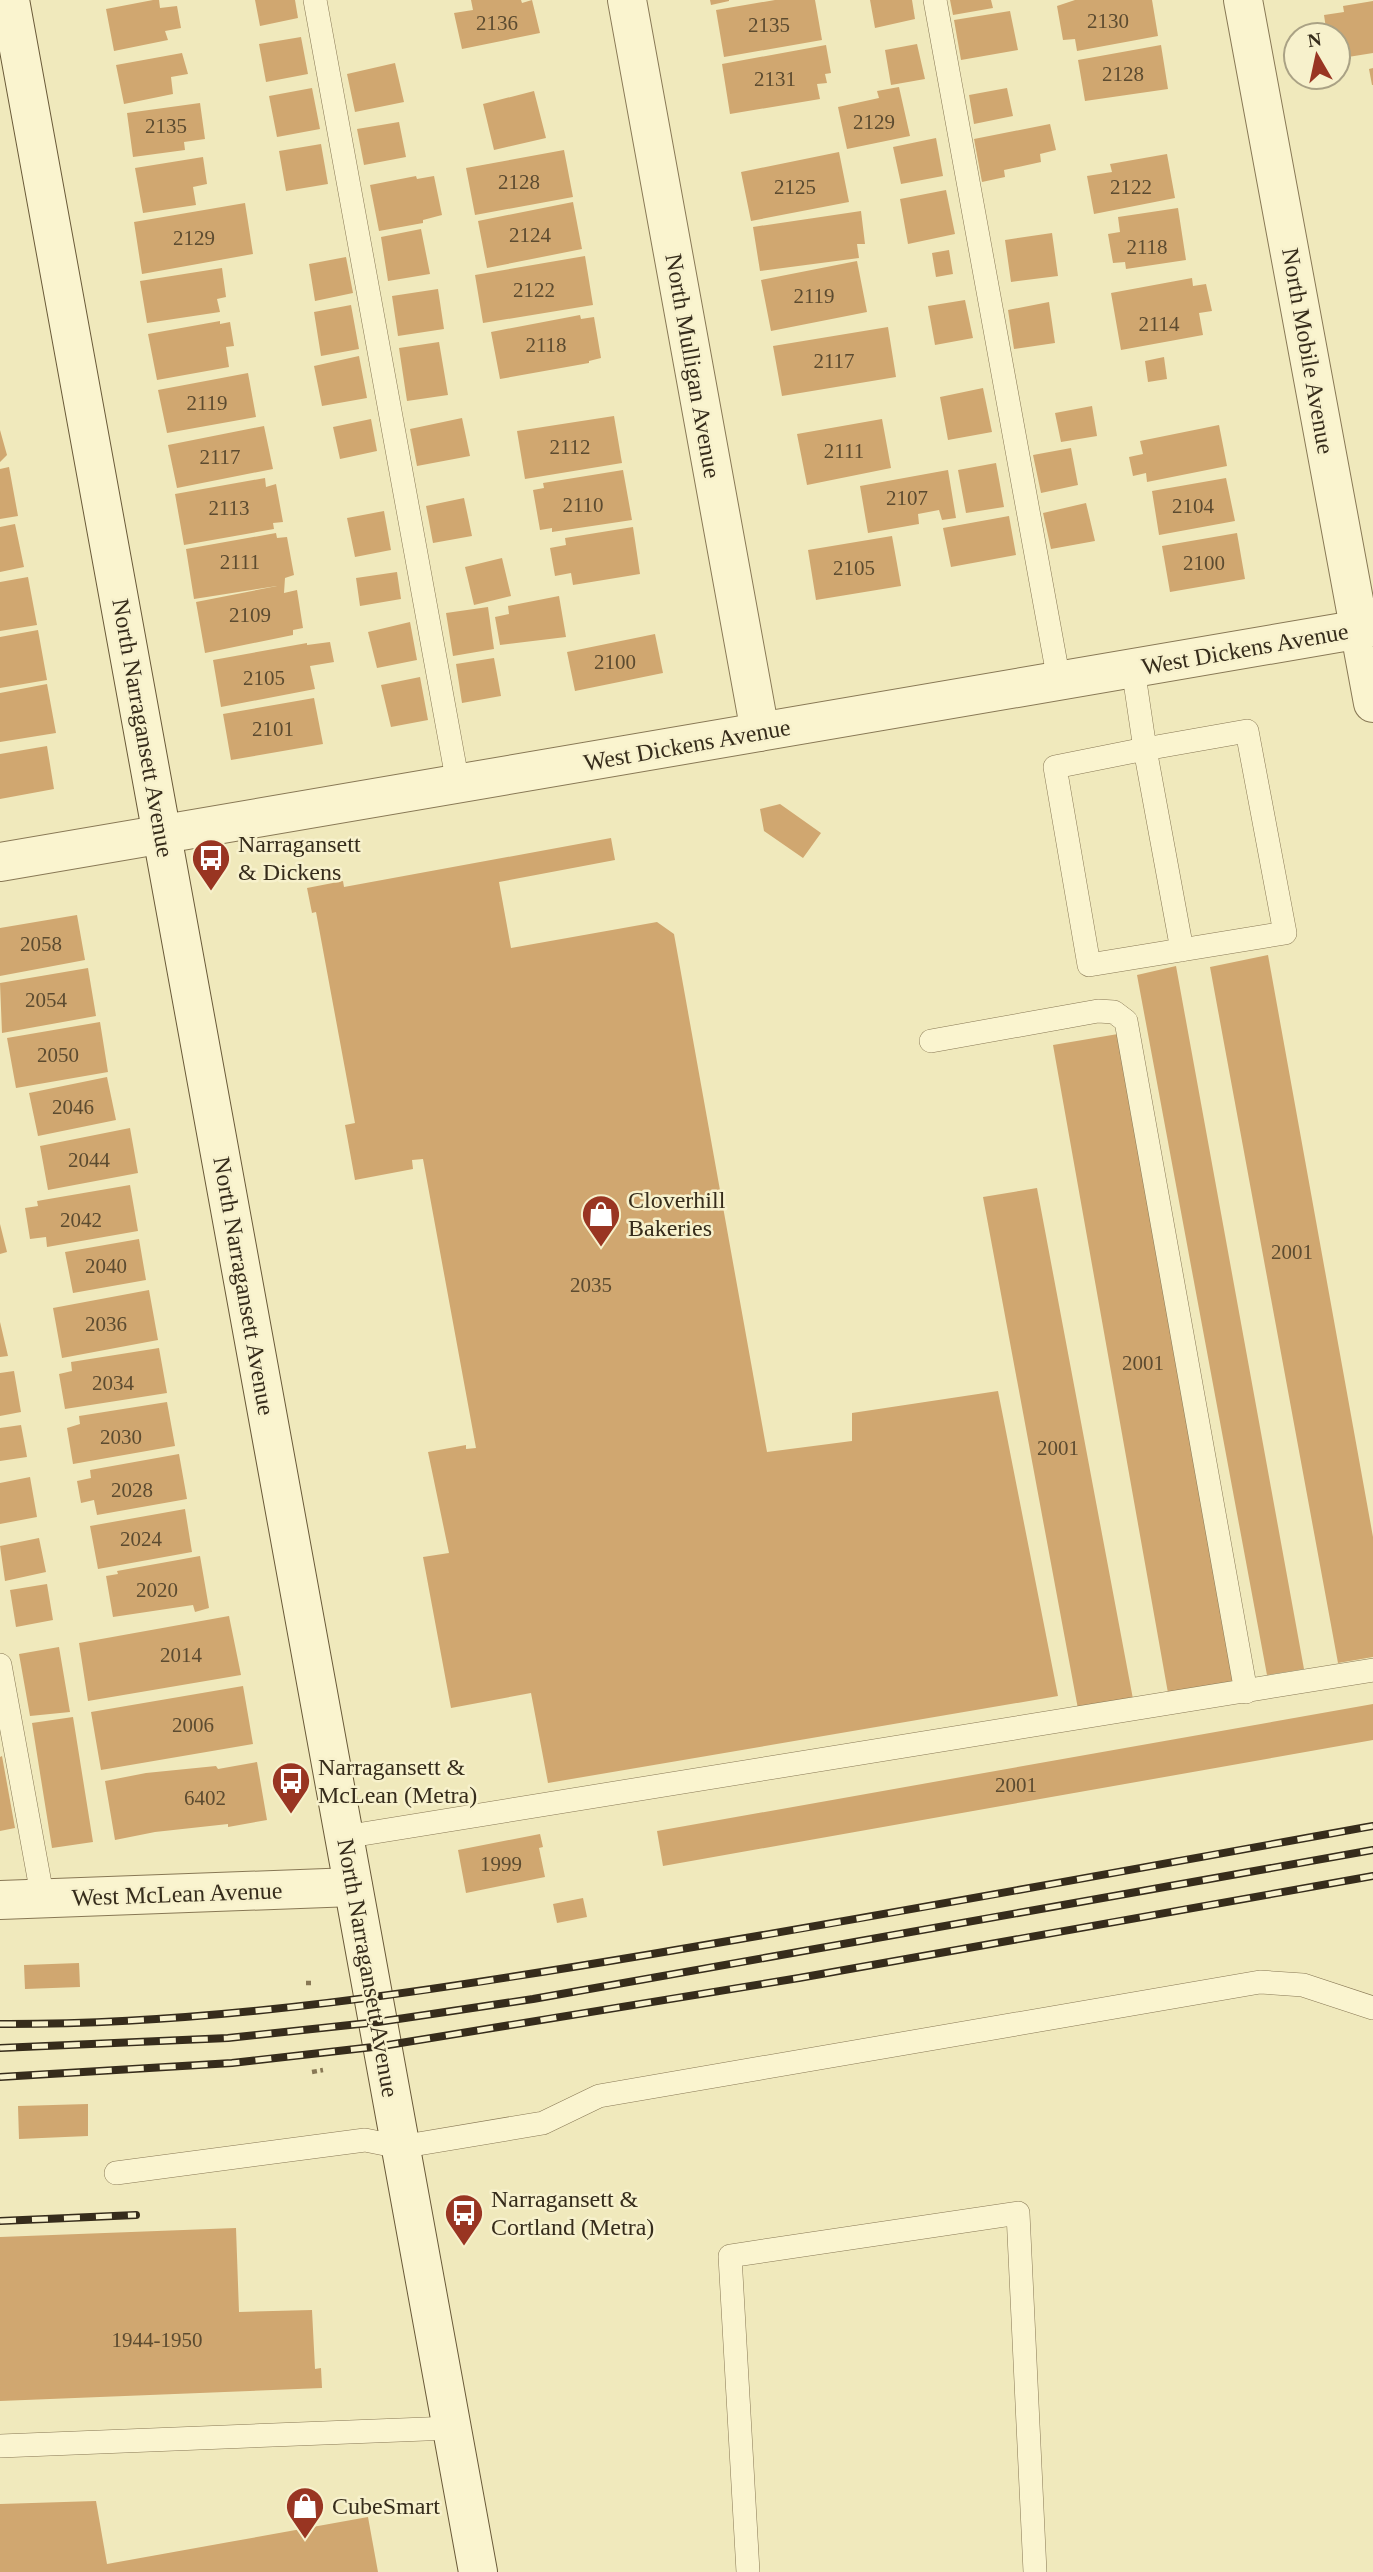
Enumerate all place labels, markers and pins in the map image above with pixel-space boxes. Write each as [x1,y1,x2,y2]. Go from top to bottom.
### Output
place label: Narragansett & Dickens [238,831,361,885]
bus stop icon: Narragansett & Dickens [190,837,232,892]
place label: Cloverhill Bakeries [628,1187,726,1241]
shop icon: Cloverhill Bakeries [580,1193,622,1248]
place label: Narragansett & McLean (Metra) [318,1754,477,1808]
bus stop icon: Narragansett & McLean (Metra) [270,1760,312,1815]
place label: Narragansett & Cortland (Metra) [491,2186,654,2240]
bus stop icon: Narragansett & Cortland (Metra) [443,2192,485,2247]
shop icon: CubeSmart [284,2485,326,2540]
place label: CubeSmart [332,2493,440,2519]

